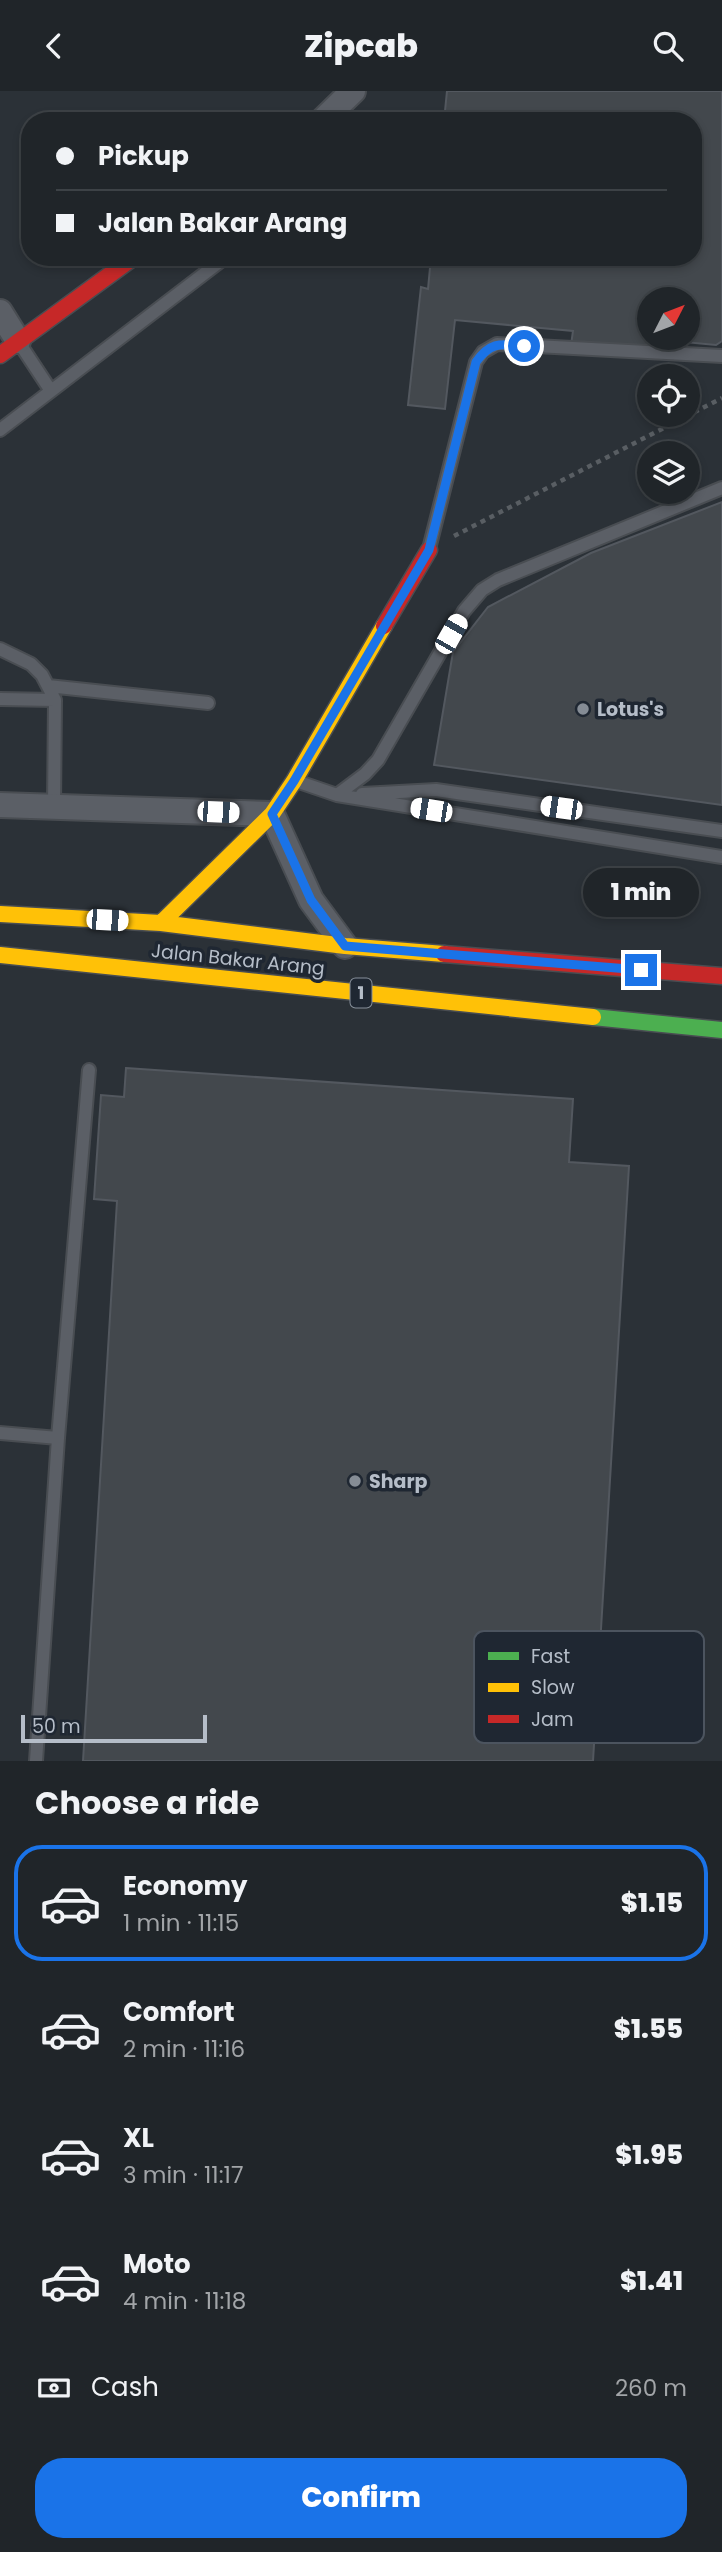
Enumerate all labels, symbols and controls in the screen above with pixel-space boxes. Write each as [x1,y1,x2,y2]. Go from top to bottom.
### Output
text: Zipcab [304,23,418,68]
icon: back [35,27,73,65]
icon: search [649,27,687,65]
text: Pickup [98,138,189,174]
text: Jalan Bakar Arang [98,205,347,241]
north arrow [637,287,700,350]
map controls [637,287,700,504]
route start [508,330,540,362]
button: locate [637,364,700,427]
button: layers [637,441,700,504]
car [432,611,471,657]
place label: Lotus's [597,696,664,723]
marker: Lotus's [575,701,591,717]
car [539,795,584,821]
car [409,796,454,824]
car [197,801,240,823]
callout: 1 min [583,869,699,917]
text: 1 min [611,876,671,908]
car [86,908,129,932]
street label: Jalan Bakar Arang [150,937,326,982]
route end [625,954,657,986]
road number: 1 [350,979,372,1008]
place label: Sharp [369,1468,428,1495]
marker: Sharp [347,1473,363,1489]
legend [474,1631,704,1743]
text: Fast [531,1643,570,1670]
text: Slow [531,1674,575,1701]
text: Jam [531,1706,573,1733]
scale bar [21,1712,206,1744]
text: 50 m [32,1713,81,1740]
text: Choose a ride [35,1780,259,1825]
text: Economy [123,1868,247,1904]
icon: car [39,1872,102,1935]
text: $1.15 [621,1885,683,1921]
text: 1 min · 11:15 [123,1907,239,1939]
text: Comfort [123,1994,235,2030]
icon: car [39,1998,102,2061]
text: $1.55 [614,2011,683,2047]
text: 2 min · 11:16 [123,2033,245,2065]
text: XL [123,2120,154,2156]
icon: car [39,2124,102,2187]
text: $1.95 [615,2137,683,2173]
text: 3 min · 11:17 [123,2159,243,2191]
text: Moto [123,2246,191,2282]
icon: car [39,2250,102,2313]
text: $1.41 [620,2263,683,2299]
text: 4 min · 11:18 [123,2285,246,2317]
icon: cash [35,2369,73,2407]
text: Cash [91,2369,159,2405]
text: 260 m [615,2372,687,2404]
button: Confirm [35,2458,687,2538]

